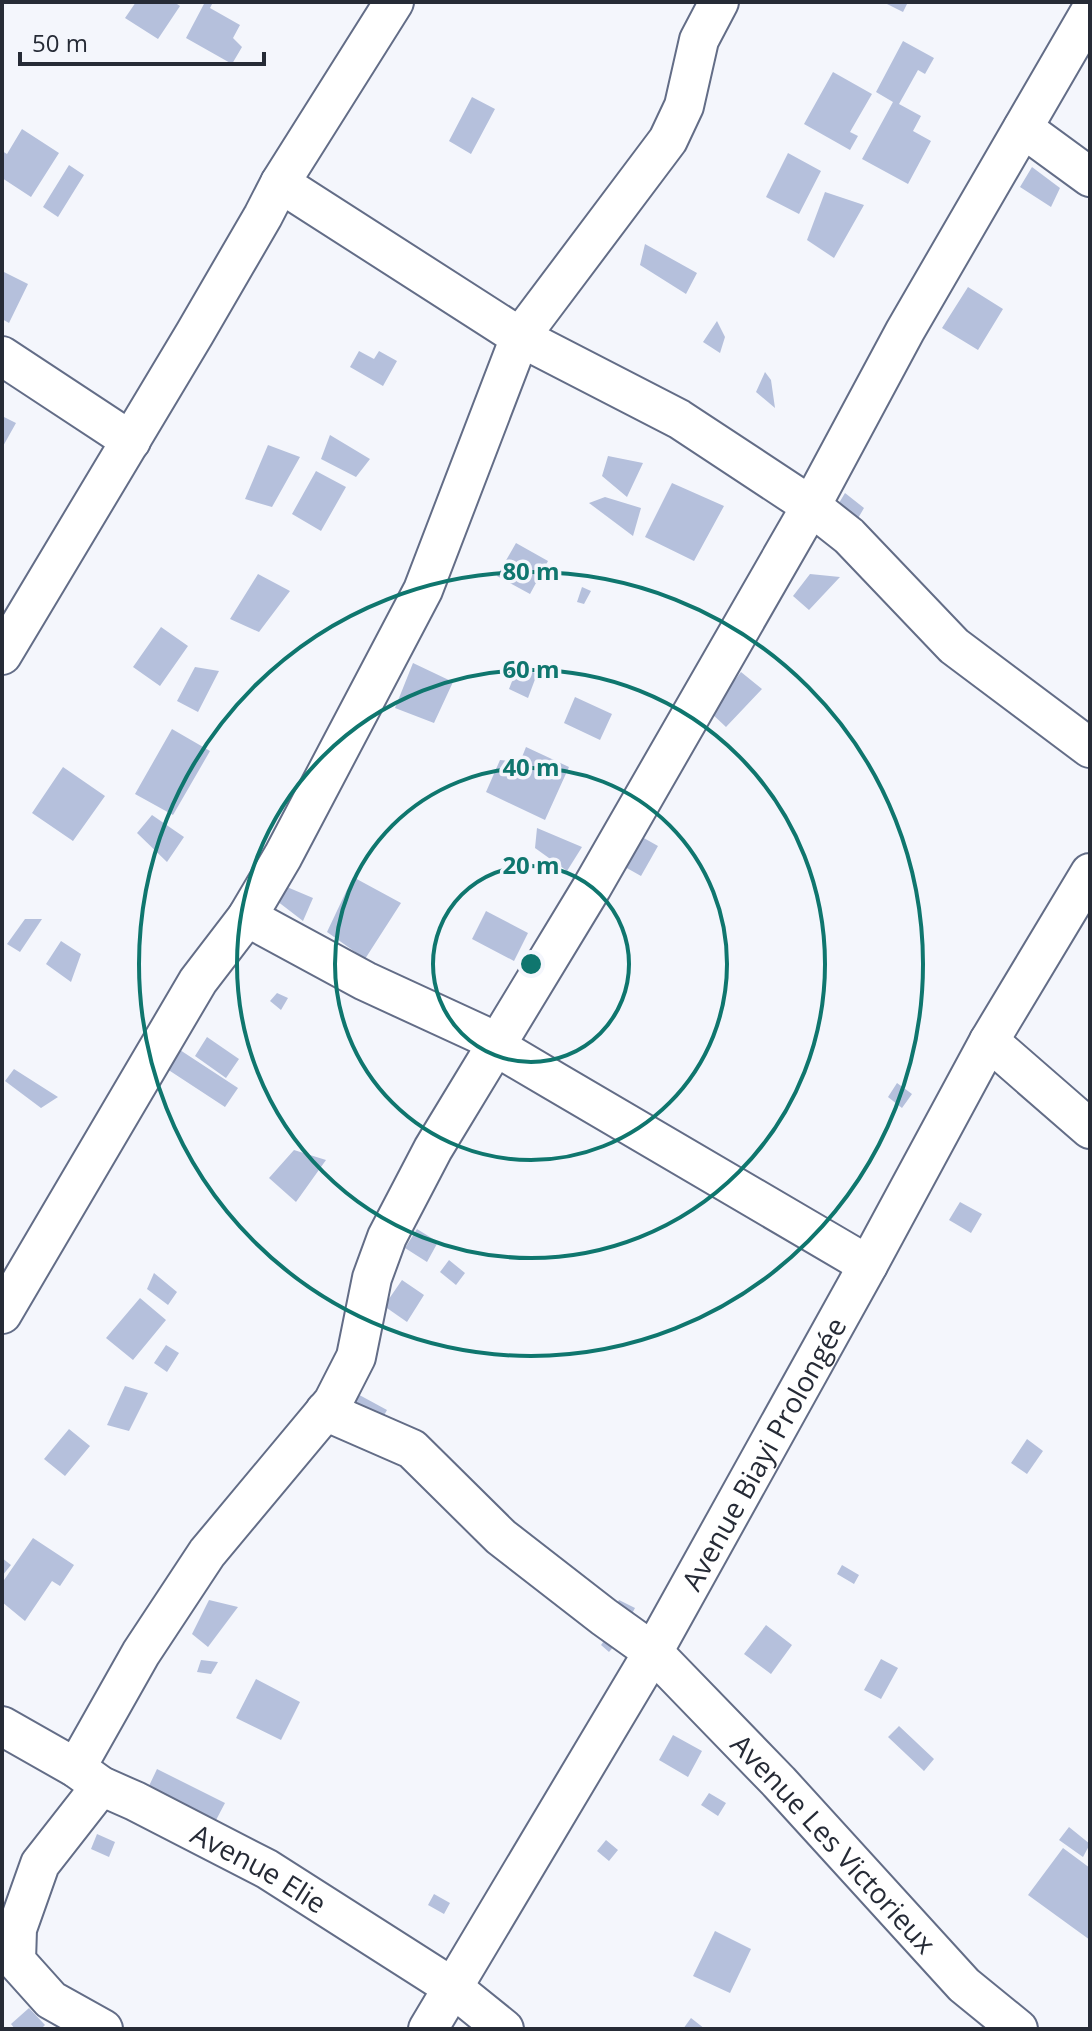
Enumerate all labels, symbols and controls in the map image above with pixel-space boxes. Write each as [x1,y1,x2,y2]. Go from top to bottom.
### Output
scale bar [20,16,264,66]
text: 50 m [32,26,88,59]
text: 80 m [502,554,560,587]
text: 60 m [502,652,560,685]
text: 40 m [502,750,560,783]
text: 20 m [502,848,560,881]
centre of rings [517,950,545,978]
street label: Avenue Biayi Prolongée [672,1310,854,1597]
street label: Avenue Les Victorieux [723,1725,945,1961]
street label: Avenue Elie [185,1814,334,1921]

